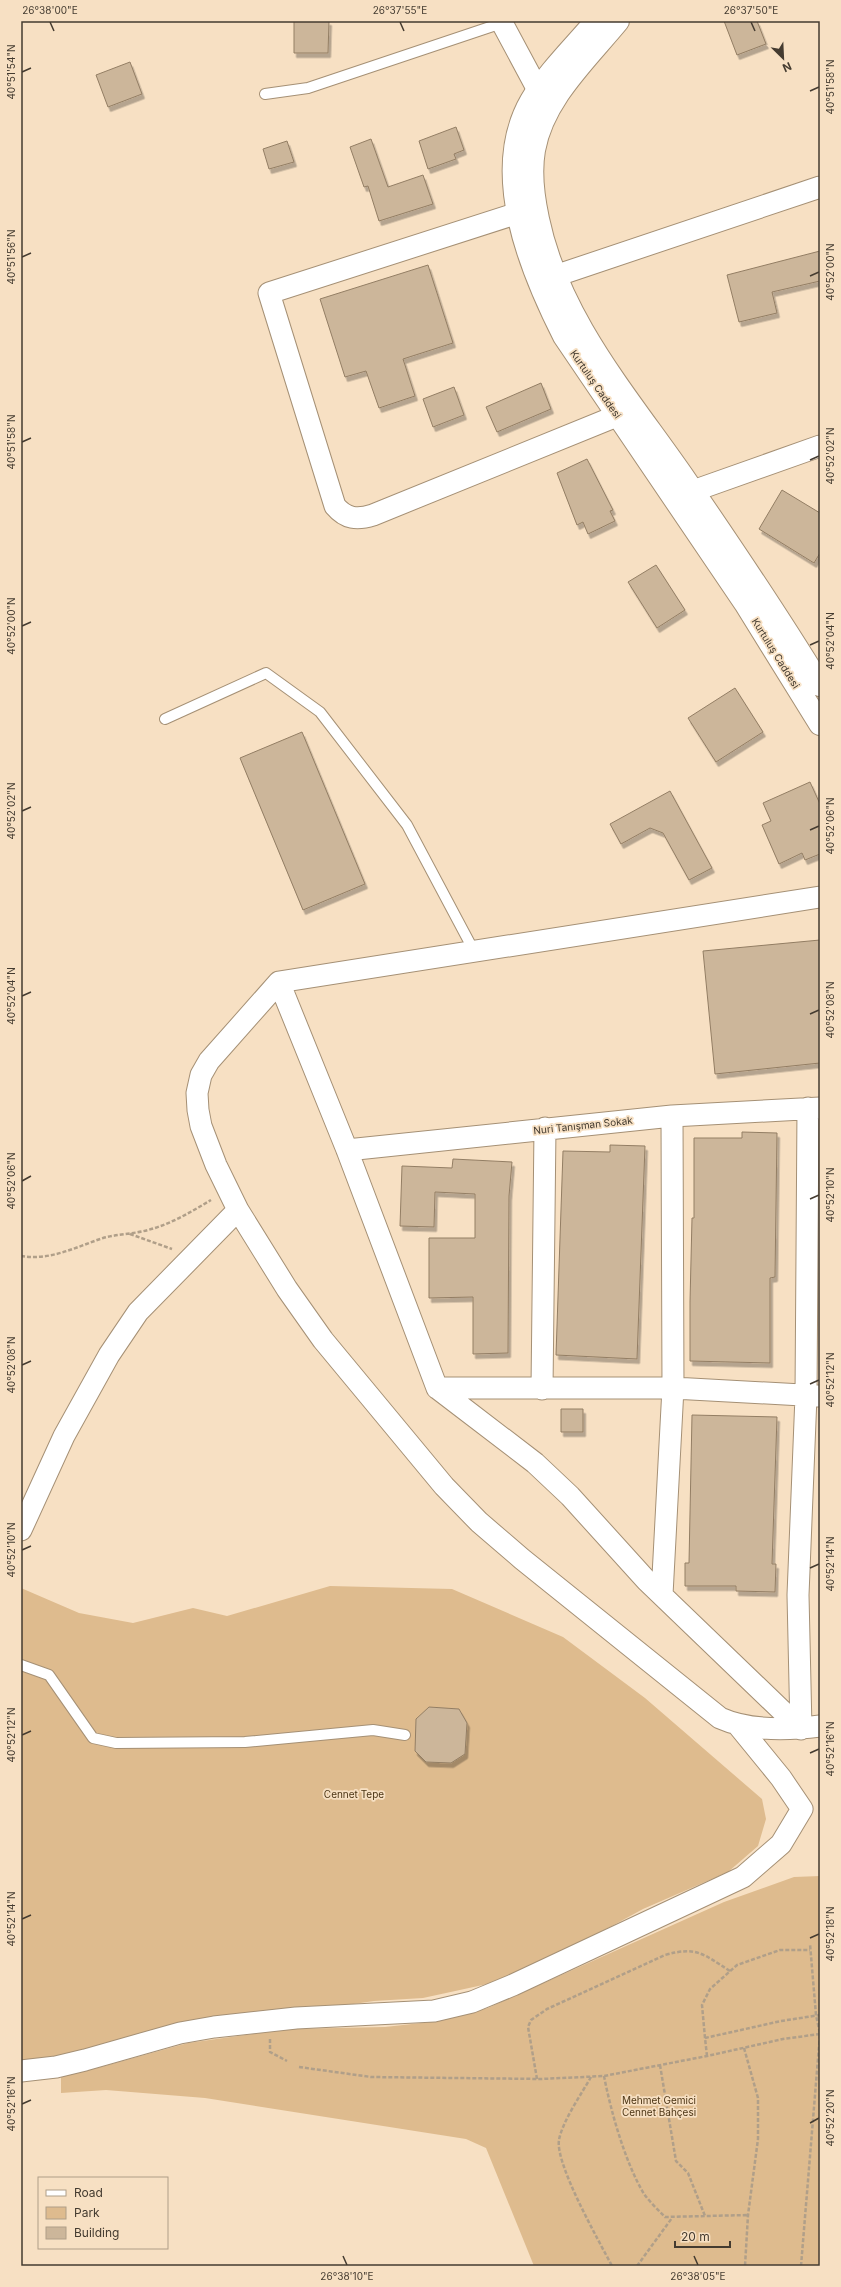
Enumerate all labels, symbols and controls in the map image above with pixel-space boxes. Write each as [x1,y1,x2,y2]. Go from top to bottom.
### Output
text: 26°38'00"E [22,4,78,16]
text: 26°37'55"E [373,4,427,16]
text: 26°37'50"E [724,4,778,16]
north arrow [763,38,803,78]
text: 40°51'54"N [5,44,17,100]
text: N [780,59,794,75]
text: 40°51'58"N [824,60,836,114]
text: 40°51'56"N [5,230,17,284]
text: 40°52'00"N [824,243,836,301]
street label: Kurtuluş Caddesi [568,348,624,420]
text: 40°51'58"N [5,415,17,469]
text: 40°52'02"N [824,427,836,485]
text: 40°52'00"N [5,597,17,655]
text: 40°52'04"N [824,612,836,670]
street label: Kurtuluş Caddesi [750,616,802,690]
text: 40°52'02"N [5,782,17,840]
text: 40°52'06"N [824,797,836,855]
text: 40°52'04"N [5,967,17,1025]
text: 40°52'08"N [824,981,836,1039]
street label: Nuri Tanışman Sokak [533,1114,634,1136]
text: 40°52'06"N [5,1152,17,1210]
text: 40°52'10"N [824,1167,836,1223]
text: 40°52'08"N [5,1336,17,1394]
text: 40°52'12"N [824,1353,836,1407]
text: 40°52'10"N [5,1522,17,1578]
text: 40°52'14"N [824,1536,836,1592]
text: 40°52'12"N [5,1708,17,1762]
text: 40°52'16"N [824,1722,836,1776]
park label: Cennet Tepe [324,1788,384,1800]
text: 40°52'14"N [5,1891,17,1947]
text: 40°52'18"N [824,1907,836,1961]
text: 40°52'16"N [5,2077,17,2131]
text: 40°52'20"N [824,2089,836,2147]
park label: Mehmet Gemici Cennet Bahçesi [622,2094,696,2118]
legend [38,2177,168,2249]
text: Road [74,2185,103,2200]
text: Park [74,2205,100,2220]
scale bar [675,2223,730,2249]
text: Building [74,2225,119,2240]
text: 20 m [681,2229,710,2244]
text: 26°38'10"E [320,2270,374,2282]
text: 26°38'05"E [670,2270,726,2282]

